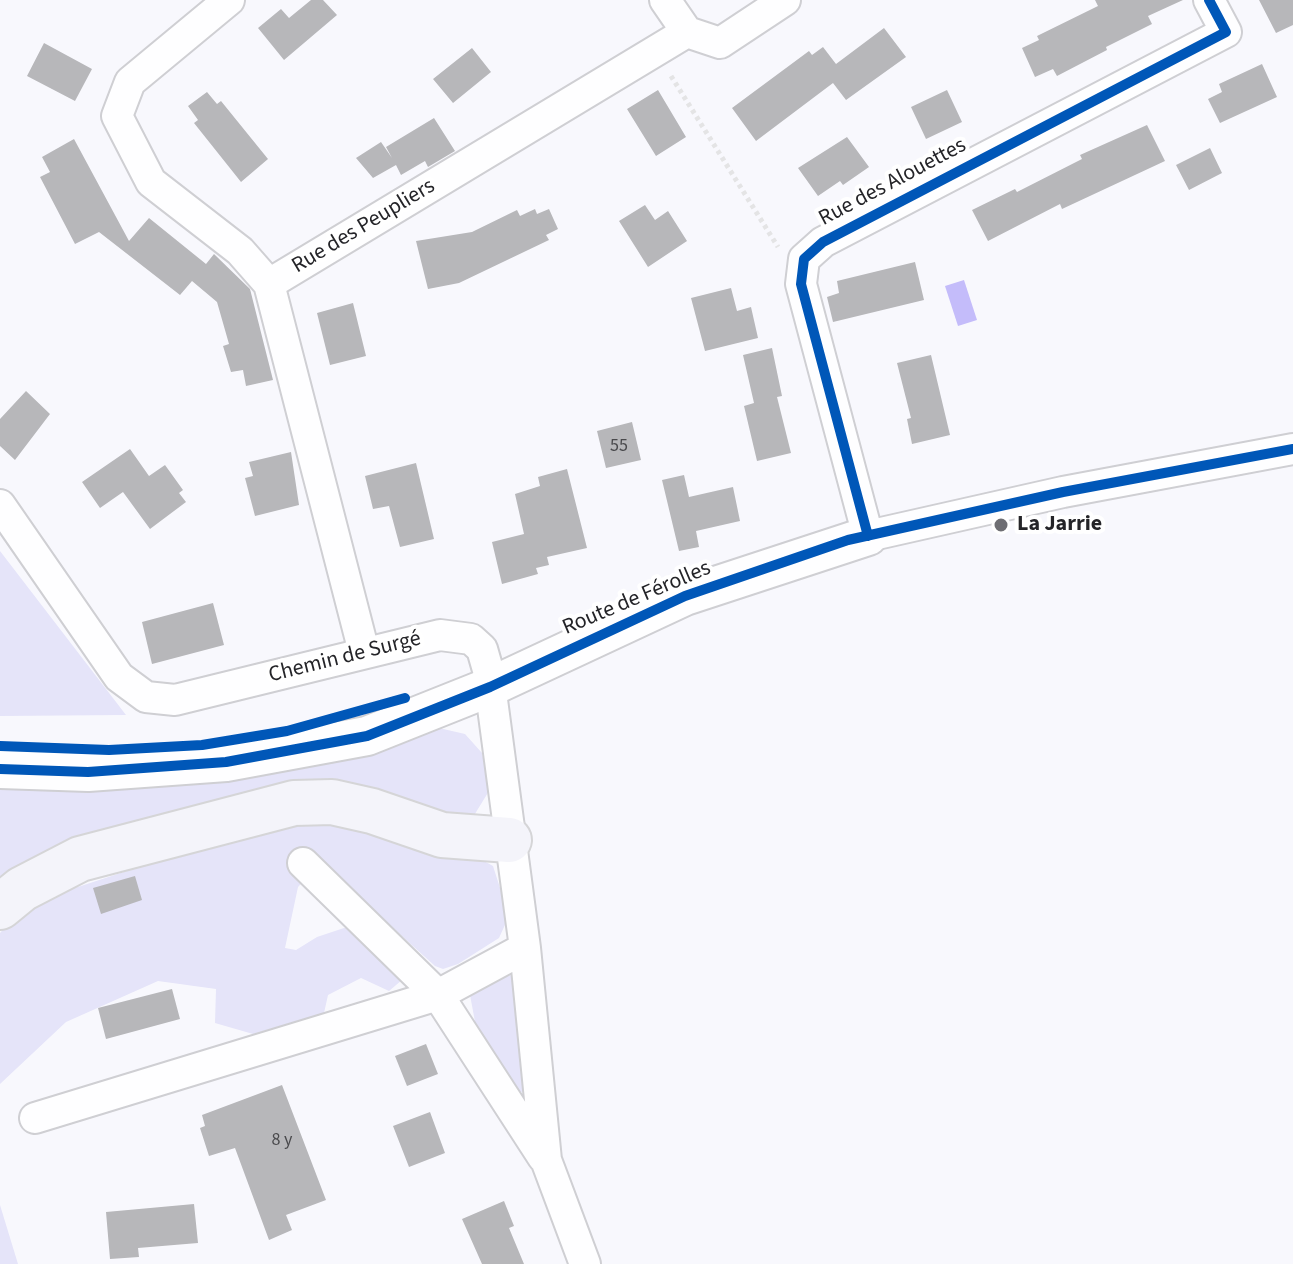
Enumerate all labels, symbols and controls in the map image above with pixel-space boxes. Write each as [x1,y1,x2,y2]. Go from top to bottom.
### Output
street label: Rue des Alouettes [815,133,971,233]
street label: Rue des Peupliers [288,174,440,280]
house number: 55 [610,436,628,458]
place label: La Jarrie [1017,512,1102,538]
marker: La Jarrie [992,516,1010,534]
street label: Route de Férolles [559,556,715,642]
street label: Chemin de Surgé [266,626,424,690]
house number: 8 y [272,1130,292,1152]

